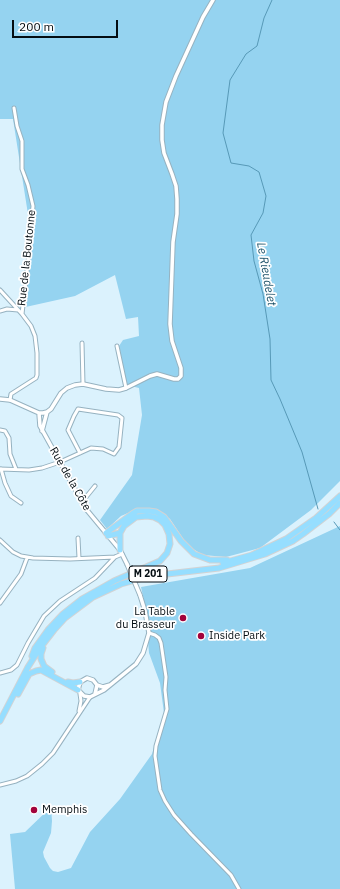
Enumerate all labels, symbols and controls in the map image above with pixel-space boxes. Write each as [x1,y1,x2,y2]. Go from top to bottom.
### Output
scale bar [14,12,120,38]
text: 200 m [19,19,54,34]
street label: Rue de la Boutonne [15,209,39,307]
water label: Le Rieudelet [253,241,279,307]
street label: Rue de la Côte [46,445,94,513]
road number: M 201 [129,566,167,582]
place label: La Table du Brasseur [116,605,175,631]
marker: La Table du Brasseur [178,613,188,623]
place label: Inside Park [209,629,265,643]
marker: Inside Park [196,631,206,641]
place label: Memphis [42,803,87,817]
marker: Memphis [29,805,39,815]

